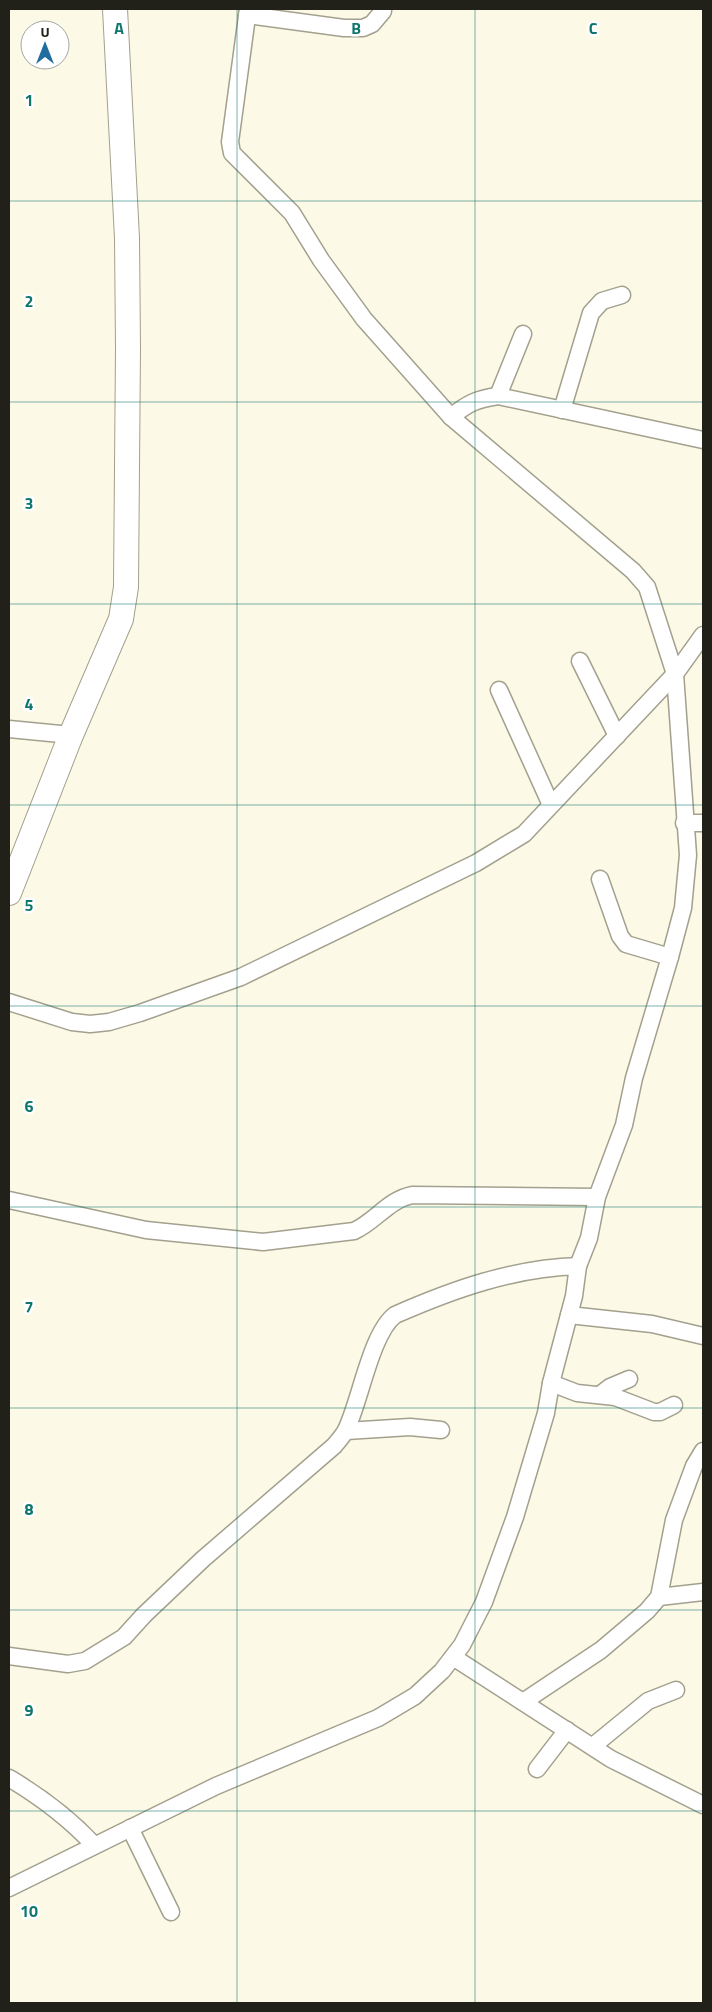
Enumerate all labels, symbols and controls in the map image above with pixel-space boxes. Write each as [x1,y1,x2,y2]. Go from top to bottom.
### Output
text: A [114,16,124,40]
text: B [351,16,361,40]
text: C [589,16,598,40]
north arrow [20,20,70,70]
text: U [40,21,50,42]
text: 1 [25,88,33,112]
text: 2 [25,289,33,313]
text: 3 [25,491,33,515]
text: 4 [25,692,34,716]
text: 5 [25,893,34,917]
text: 6 [25,1094,34,1118]
text: 7 [25,1295,33,1319]
text: 8 [25,1497,34,1521]
text: 9 [25,1698,34,1722]
text: 10 [20,1899,38,1923]

